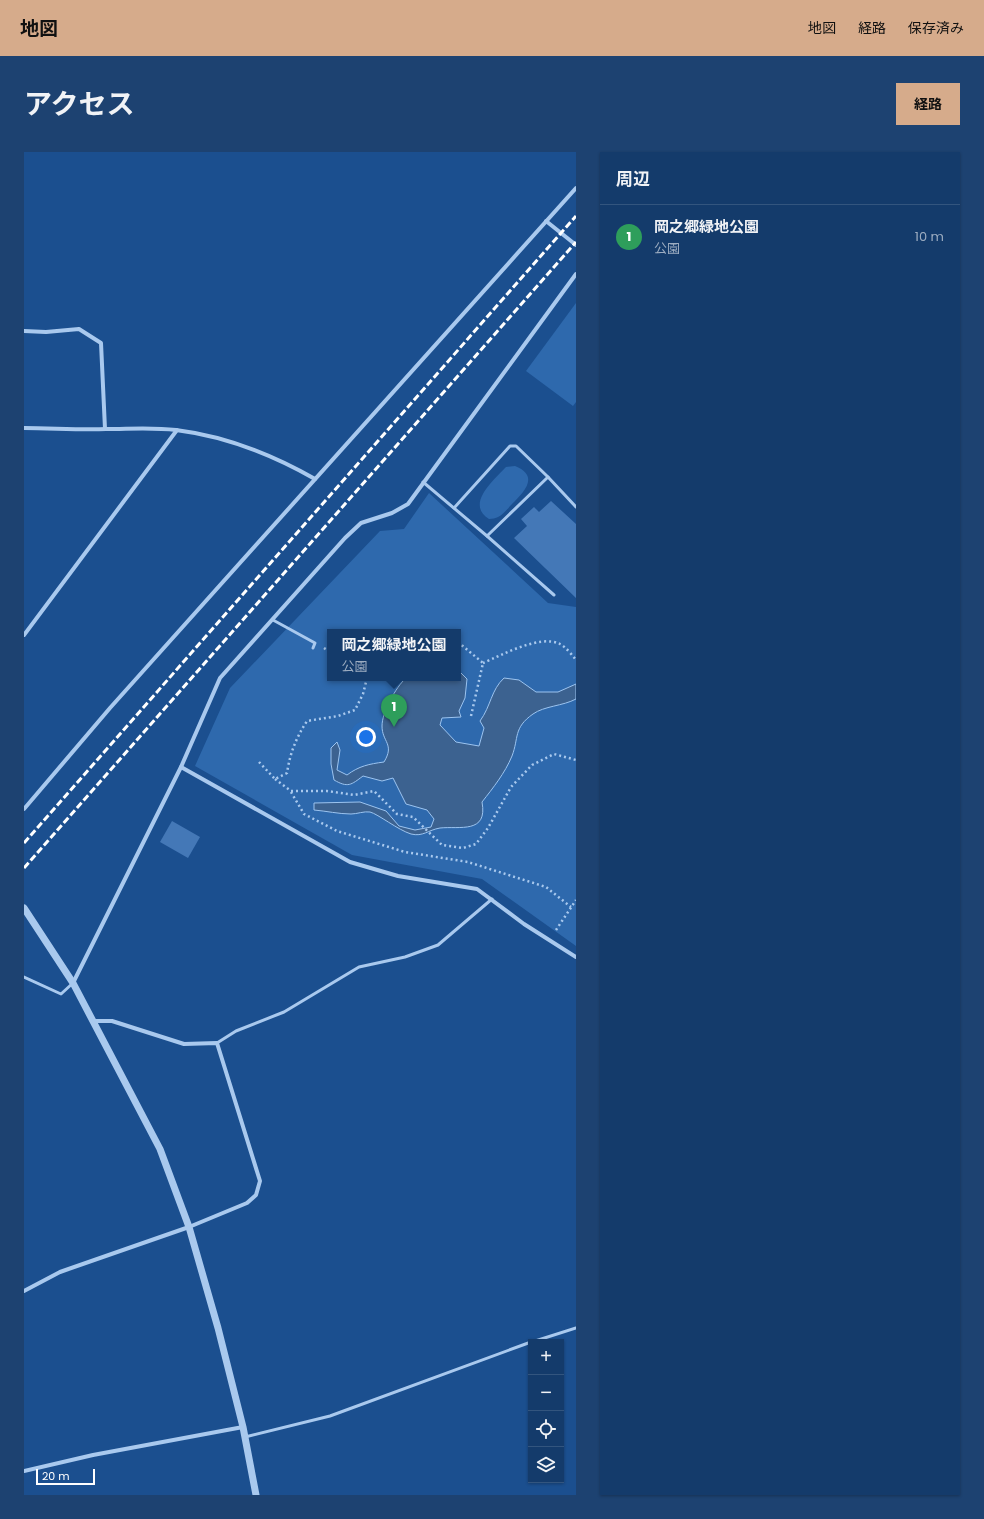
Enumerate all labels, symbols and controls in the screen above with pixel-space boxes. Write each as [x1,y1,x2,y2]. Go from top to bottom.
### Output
text: 地図 [20,15,58,42]
text: 地図 [808,18,836,38]
text: 経路 [858,18,886,38]
text: 保存済み [908,18,964,38]
button: 経路 [896,83,960,125]
text: アクセス [24,85,135,124]
text: 周辺 [616,167,650,191]
text: 岡之郷緑地公園 [654,216,759,237]
text: 1 [627,227,631,246]
text: 10 m [915,227,944,246]
text: 公園 [654,239,680,258]
popup [327,629,461,681]
text: 岡之郷緑地公園 [341,634,447,655]
text: 公園 [341,657,368,676]
pin: 1 [381,694,407,727]
your location [356,727,376,747]
map controls [528,1339,564,1483]
button: + [528,1339,564,1375]
button: − [528,1375,564,1411]
button: locate [528,1411,564,1447]
button: layers [528,1447,564,1483]
scale bar [36,1467,95,1486]
text: 20 m [42,1468,70,1484]

